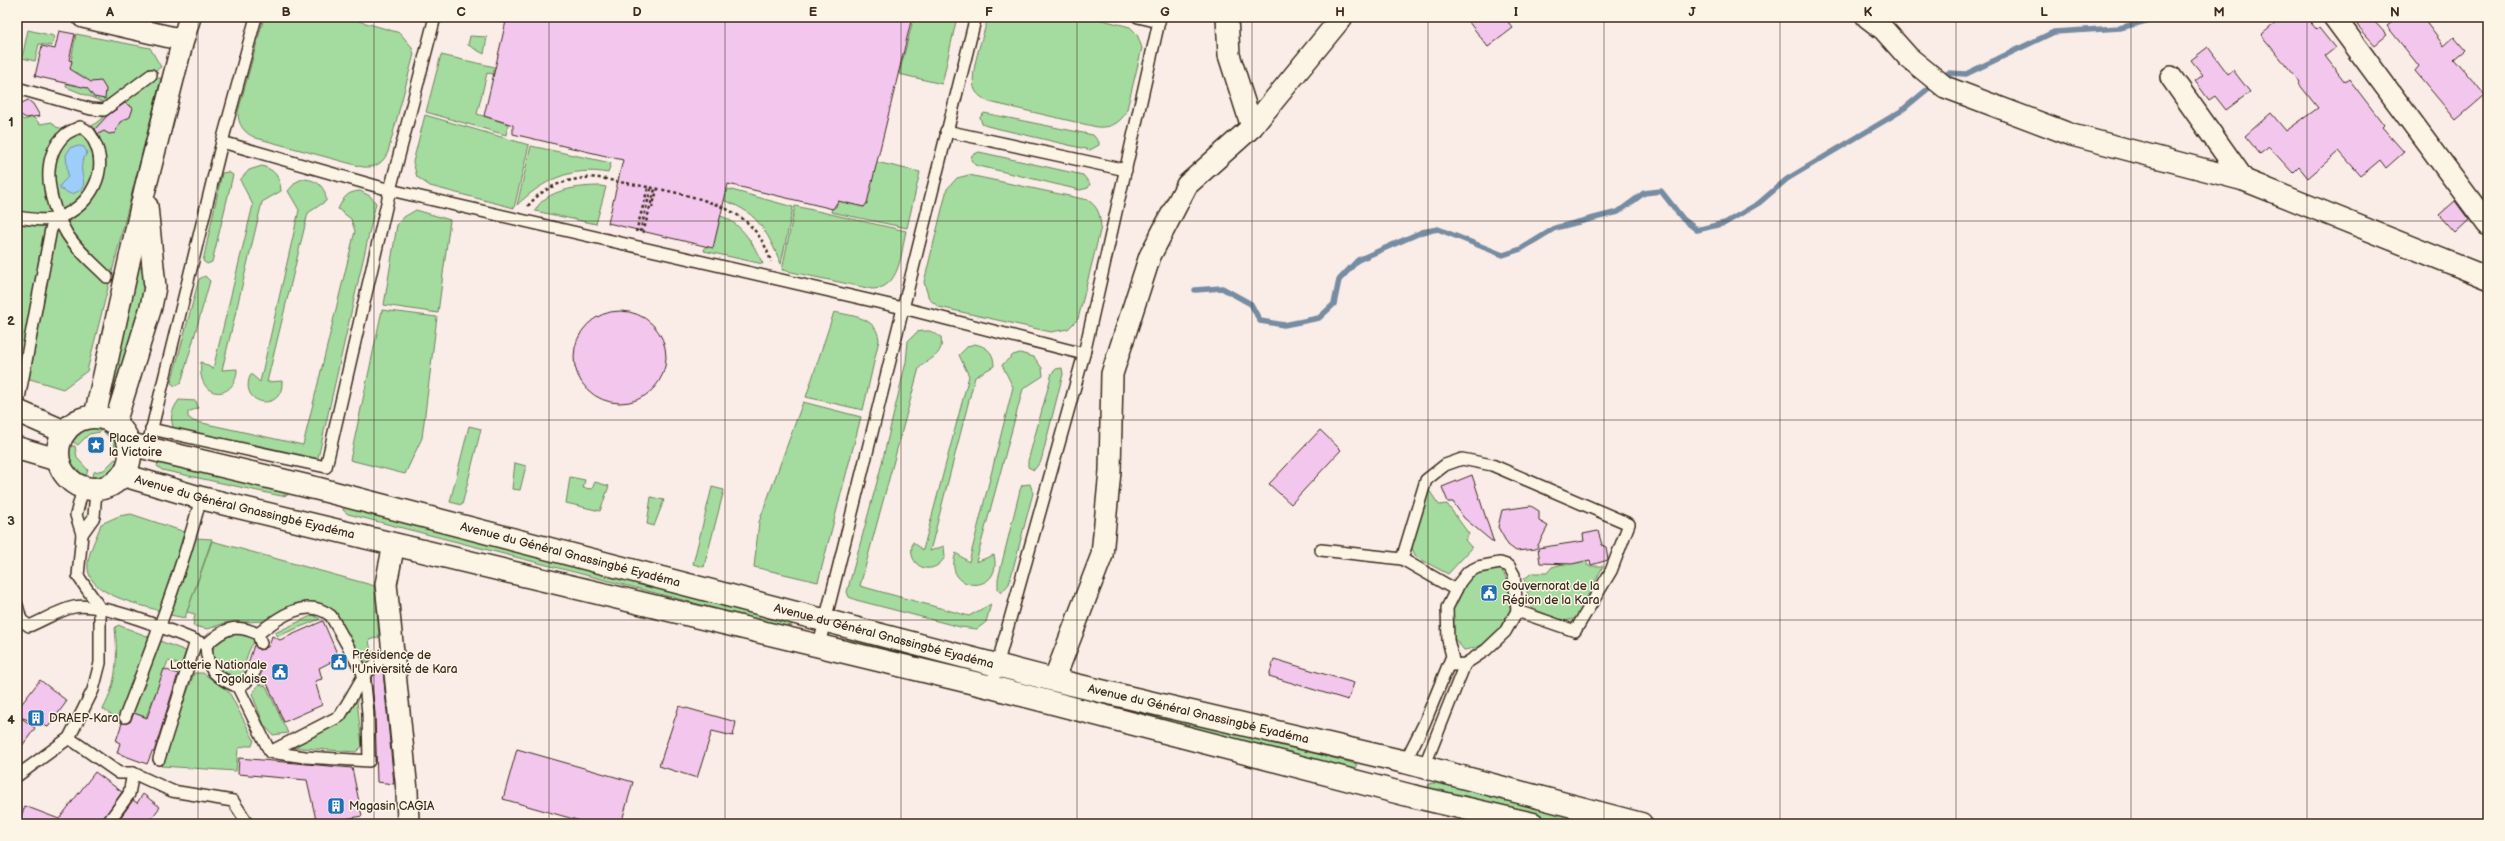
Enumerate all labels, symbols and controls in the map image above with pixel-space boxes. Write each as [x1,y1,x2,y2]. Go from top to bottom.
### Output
text: A [105,4,114,20]
text: B [281,4,291,20]
text: C [456,4,466,20]
text: D [632,4,642,20]
text: E [809,4,818,20]
text: F [985,4,993,20]
text: G [1160,4,1170,20]
text: H [1335,4,1345,20]
text: I [1514,4,1518,20]
text: J [1688,4,1696,20]
text: K [1864,4,1873,20]
text: L [2040,4,2048,20]
text: M [2213,4,2225,20]
text: N [2390,4,2400,20]
text: 1 [8,114,14,130]
text: 2 [7,313,15,329]
place label: Place de la Victoire [109,431,162,460]
place icon: Place de la Victoire [86,435,106,455]
street label: Avenue du Général Gnassingbé Eyadéma [133,471,357,542]
text: 3 [7,513,15,529]
street label: Avenue du Général Gnassingbé Eyadéma [459,519,682,590]
place label: Gouvernorat de la Région de la Kara [1502,579,1600,608]
public building icon: Gouvernorat de la Région de la Kara [1479,583,1499,603]
street label: Avenue du Général Gnassingbé Eyadéma [772,600,996,672]
place label: Présidence de l'Université de Kara [352,648,458,677]
public building icon: Présidence de l'Université de Kara [329,652,349,672]
place label: Lotterie Nationale Togolaise [170,658,267,687]
public building icon: Lotterie Nationale Togolaise [270,662,290,682]
street label: Avenue du Général Gnassingbé Eyadéma [1086,681,1311,747]
building icon: DRAEP-Kara [26,708,46,728]
place label: DRAEP-Kara [49,711,119,726]
text: 4 [7,712,15,728]
building icon: Magasin CAGIA [326,796,346,816]
place label: Magasin CAGIA [349,799,435,814]

